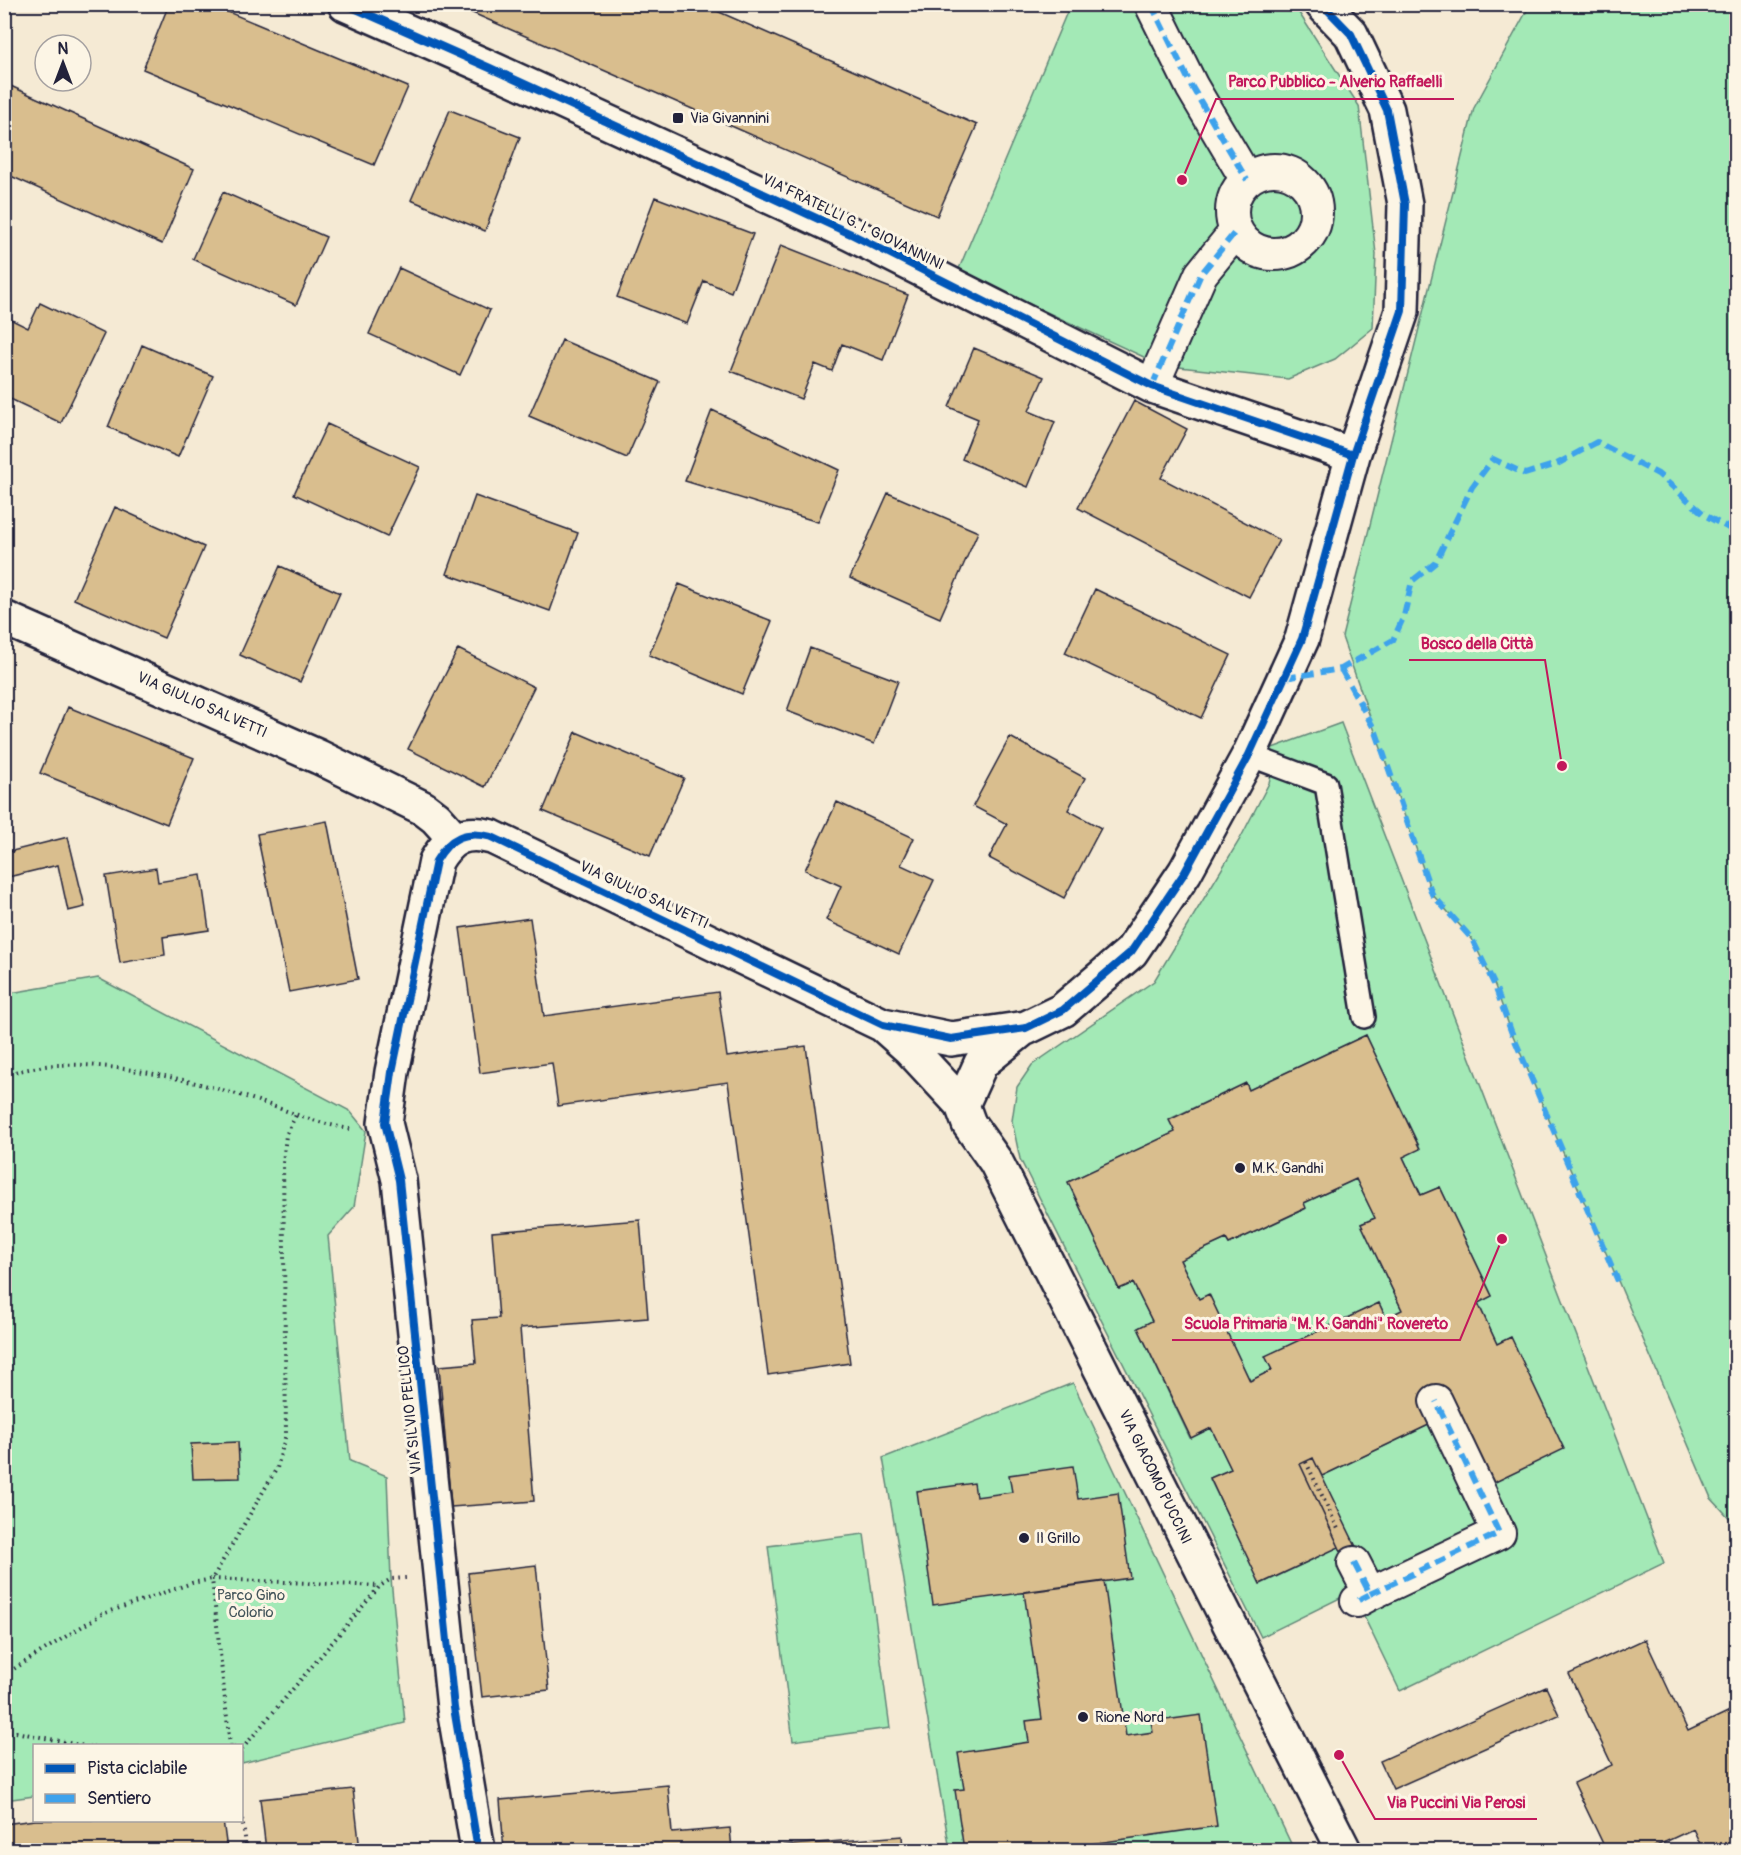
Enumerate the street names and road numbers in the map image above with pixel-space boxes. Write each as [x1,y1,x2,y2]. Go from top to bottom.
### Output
street label: VIA FRATELLI G. I. GIOVANNINI [759,170,947,274]
street label: VIA GIULIO SALVETTI [134,668,270,742]
street label: VIA GIULIO SALVETTI [576,857,712,933]
street label: VIA SILVIO PELLICO [394,1345,426,1475]
street label: VIA GIACOMO PUCCINI [1114,1407,1196,1547]

